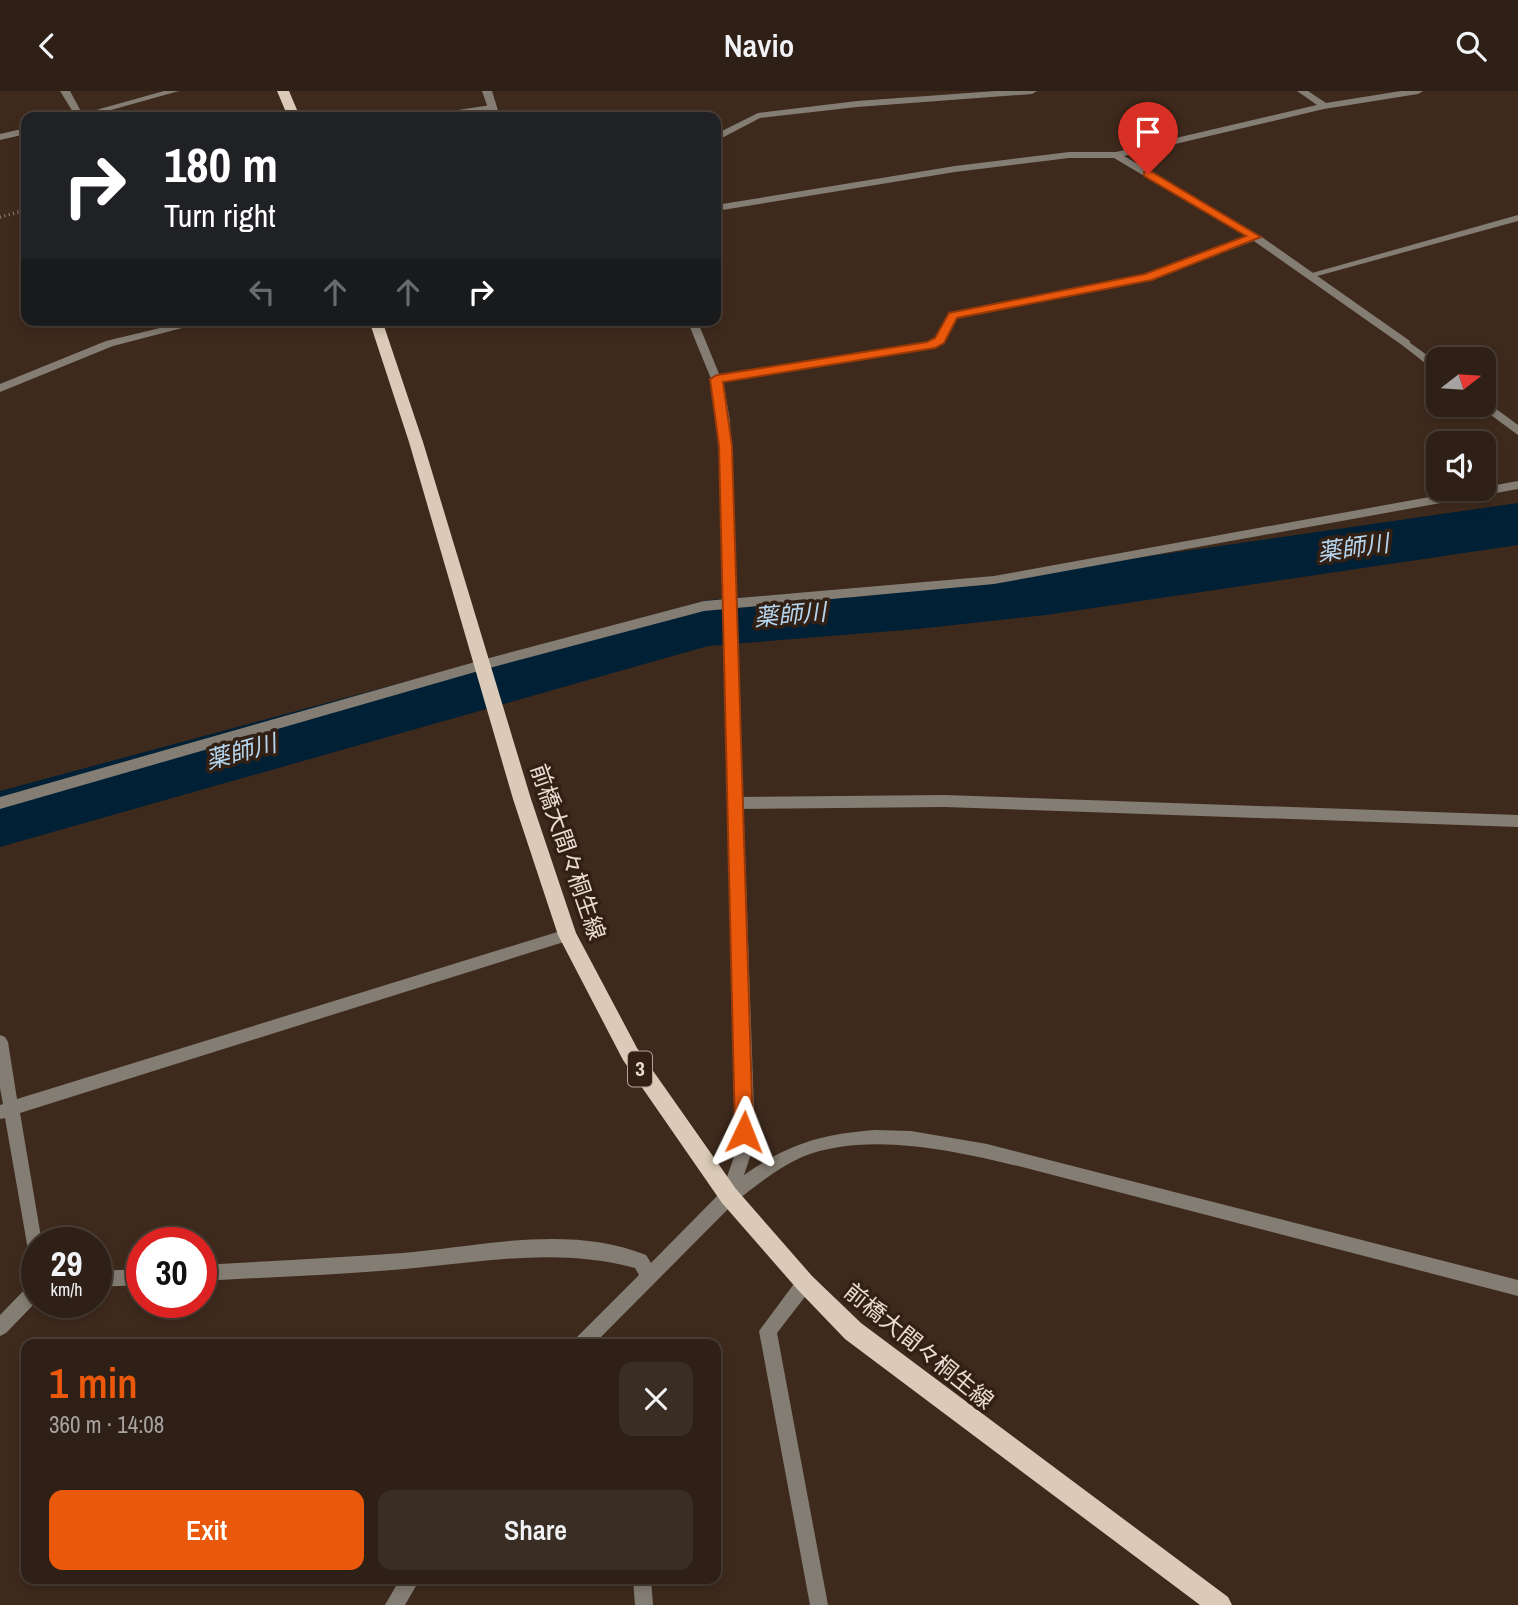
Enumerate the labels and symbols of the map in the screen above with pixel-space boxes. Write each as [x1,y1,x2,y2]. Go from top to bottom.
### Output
pin [1118,102,1178,174]
north arrow [1426,347,1496,417]
water label: 薬師川 [1315,526,1394,568]
water label: 薬師川 [753,595,830,633]
water label: 薬師川 [202,725,283,776]
street label: 前橋大間々桐生線 [524,760,613,944]
road number: 3 [628,1051,652,1087]
position arrow [707,1095,781,1169]
speed limit sign: 30 [126,1227,217,1318]
street label: 前橋大間々桐生線 [838,1276,1001,1416]

